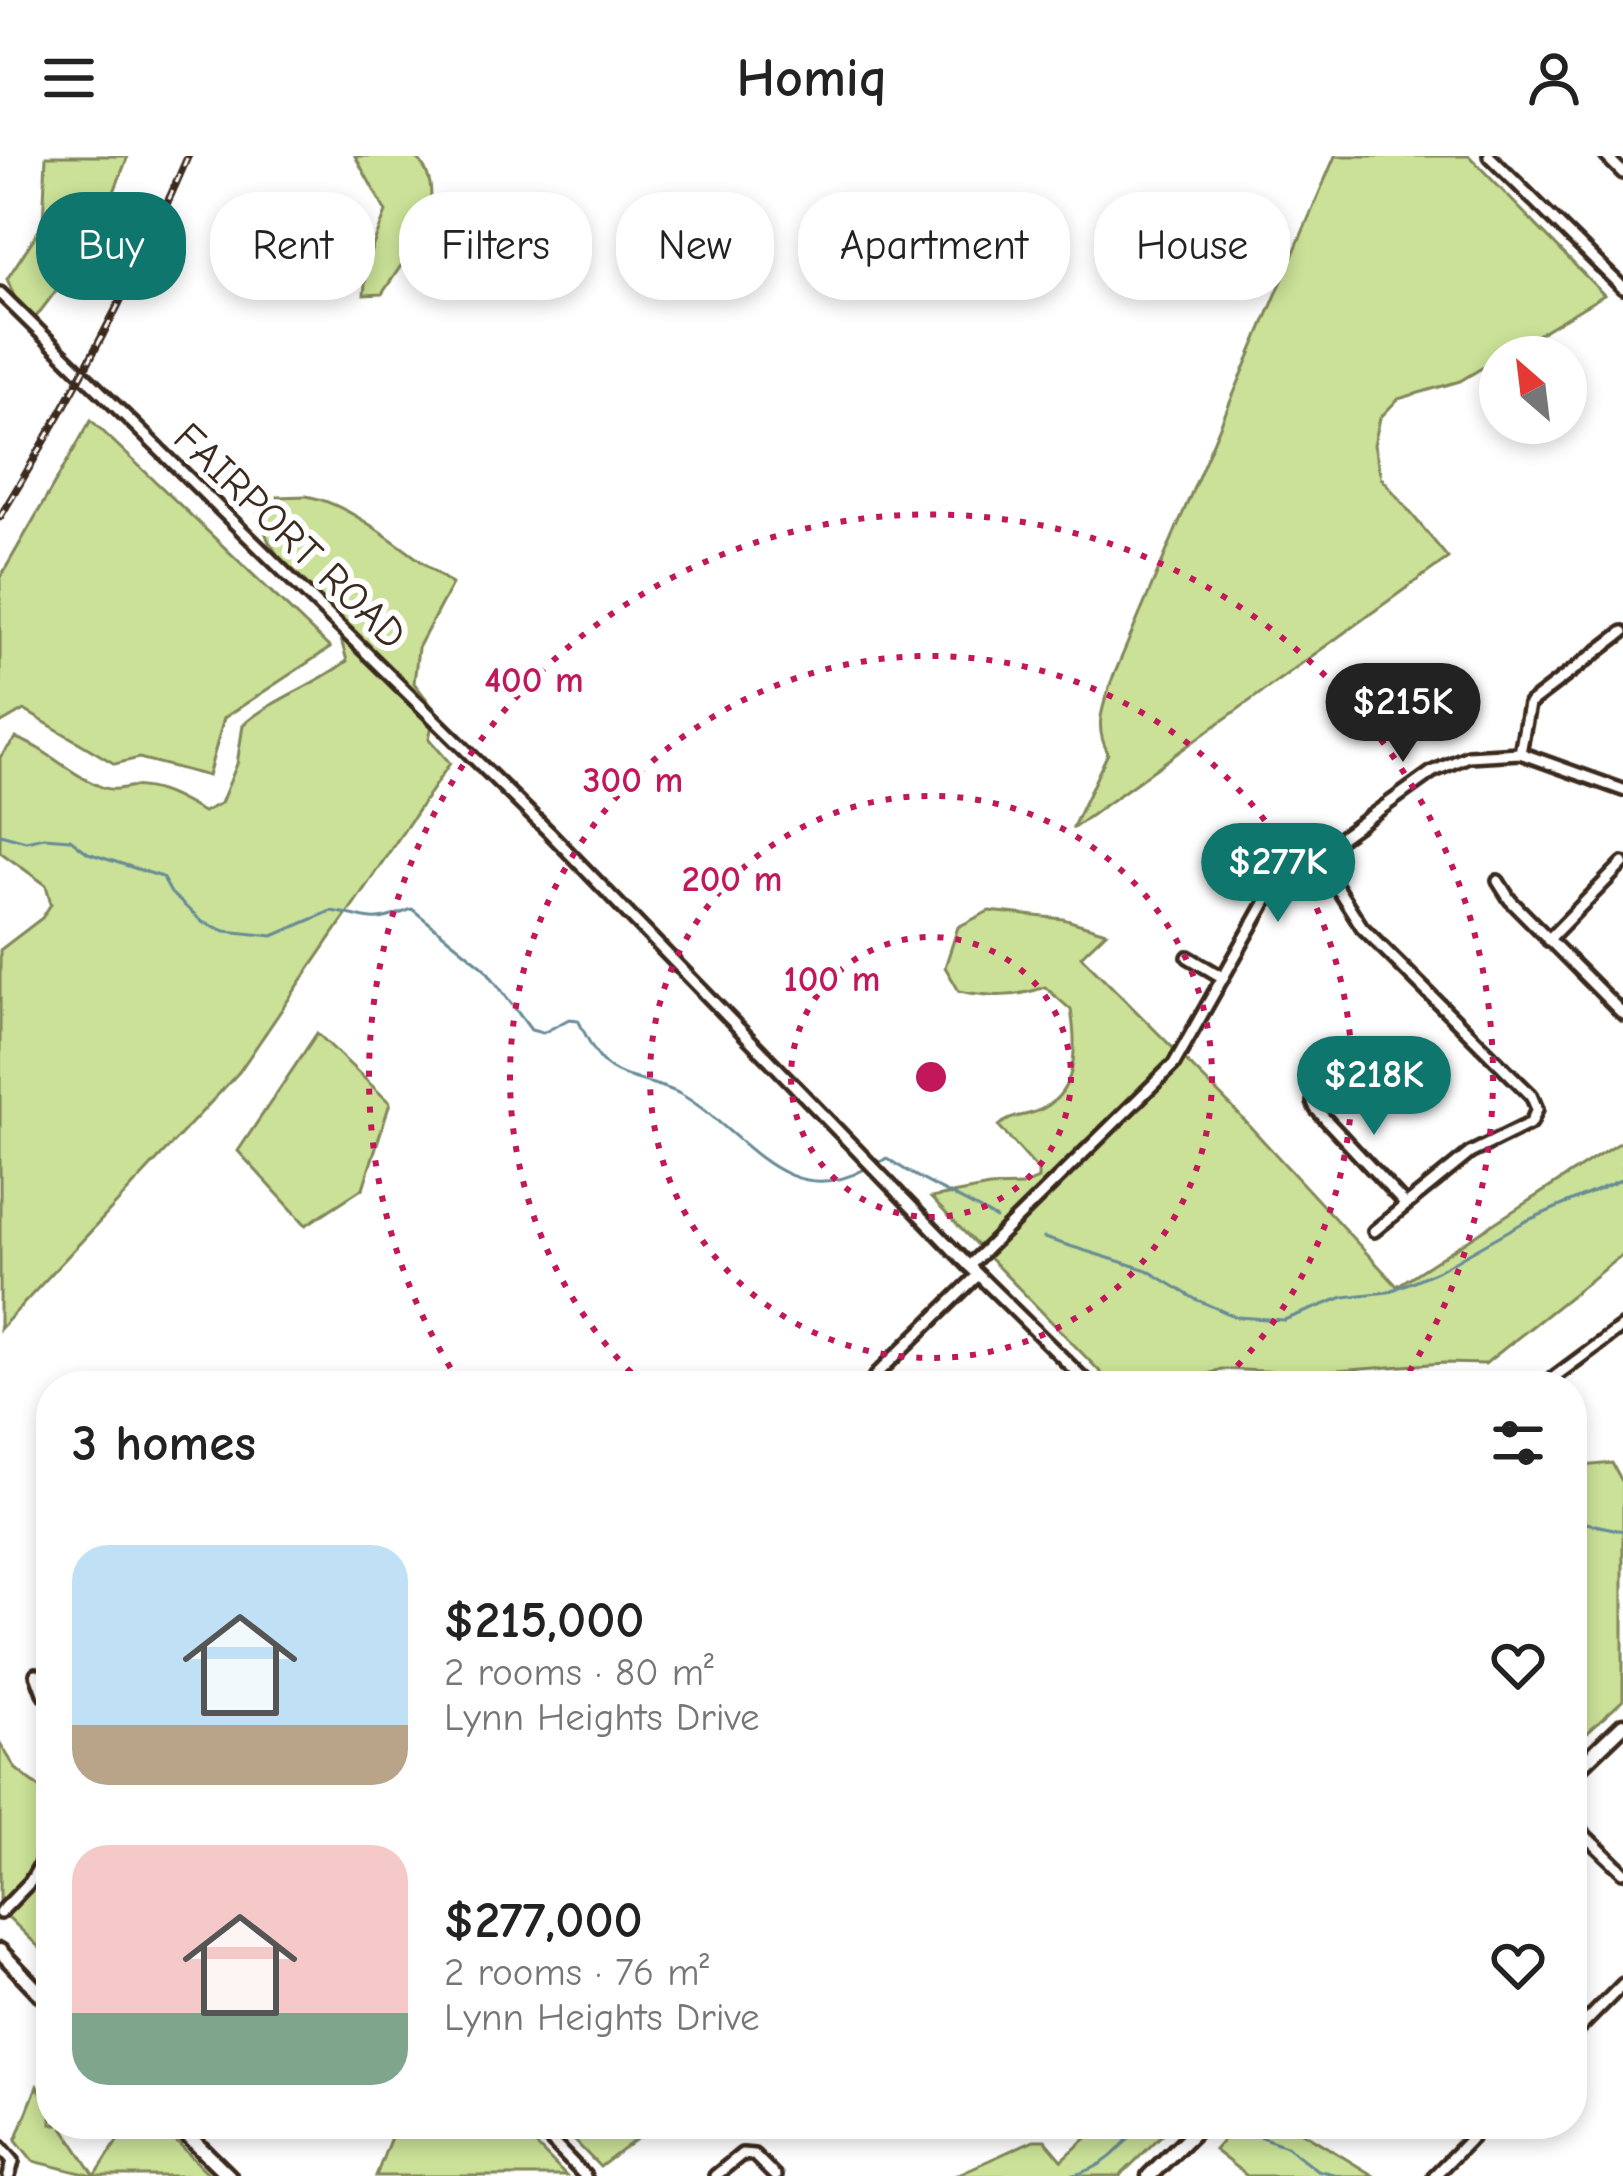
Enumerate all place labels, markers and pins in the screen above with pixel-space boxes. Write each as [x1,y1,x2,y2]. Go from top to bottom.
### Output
pin: $215K [1319,663,1487,765]
pin: $277K [1194,823,1362,925]
pin: $218K [1290,1036,1458,1138]
centre of rings [910,1056,952,1098]

